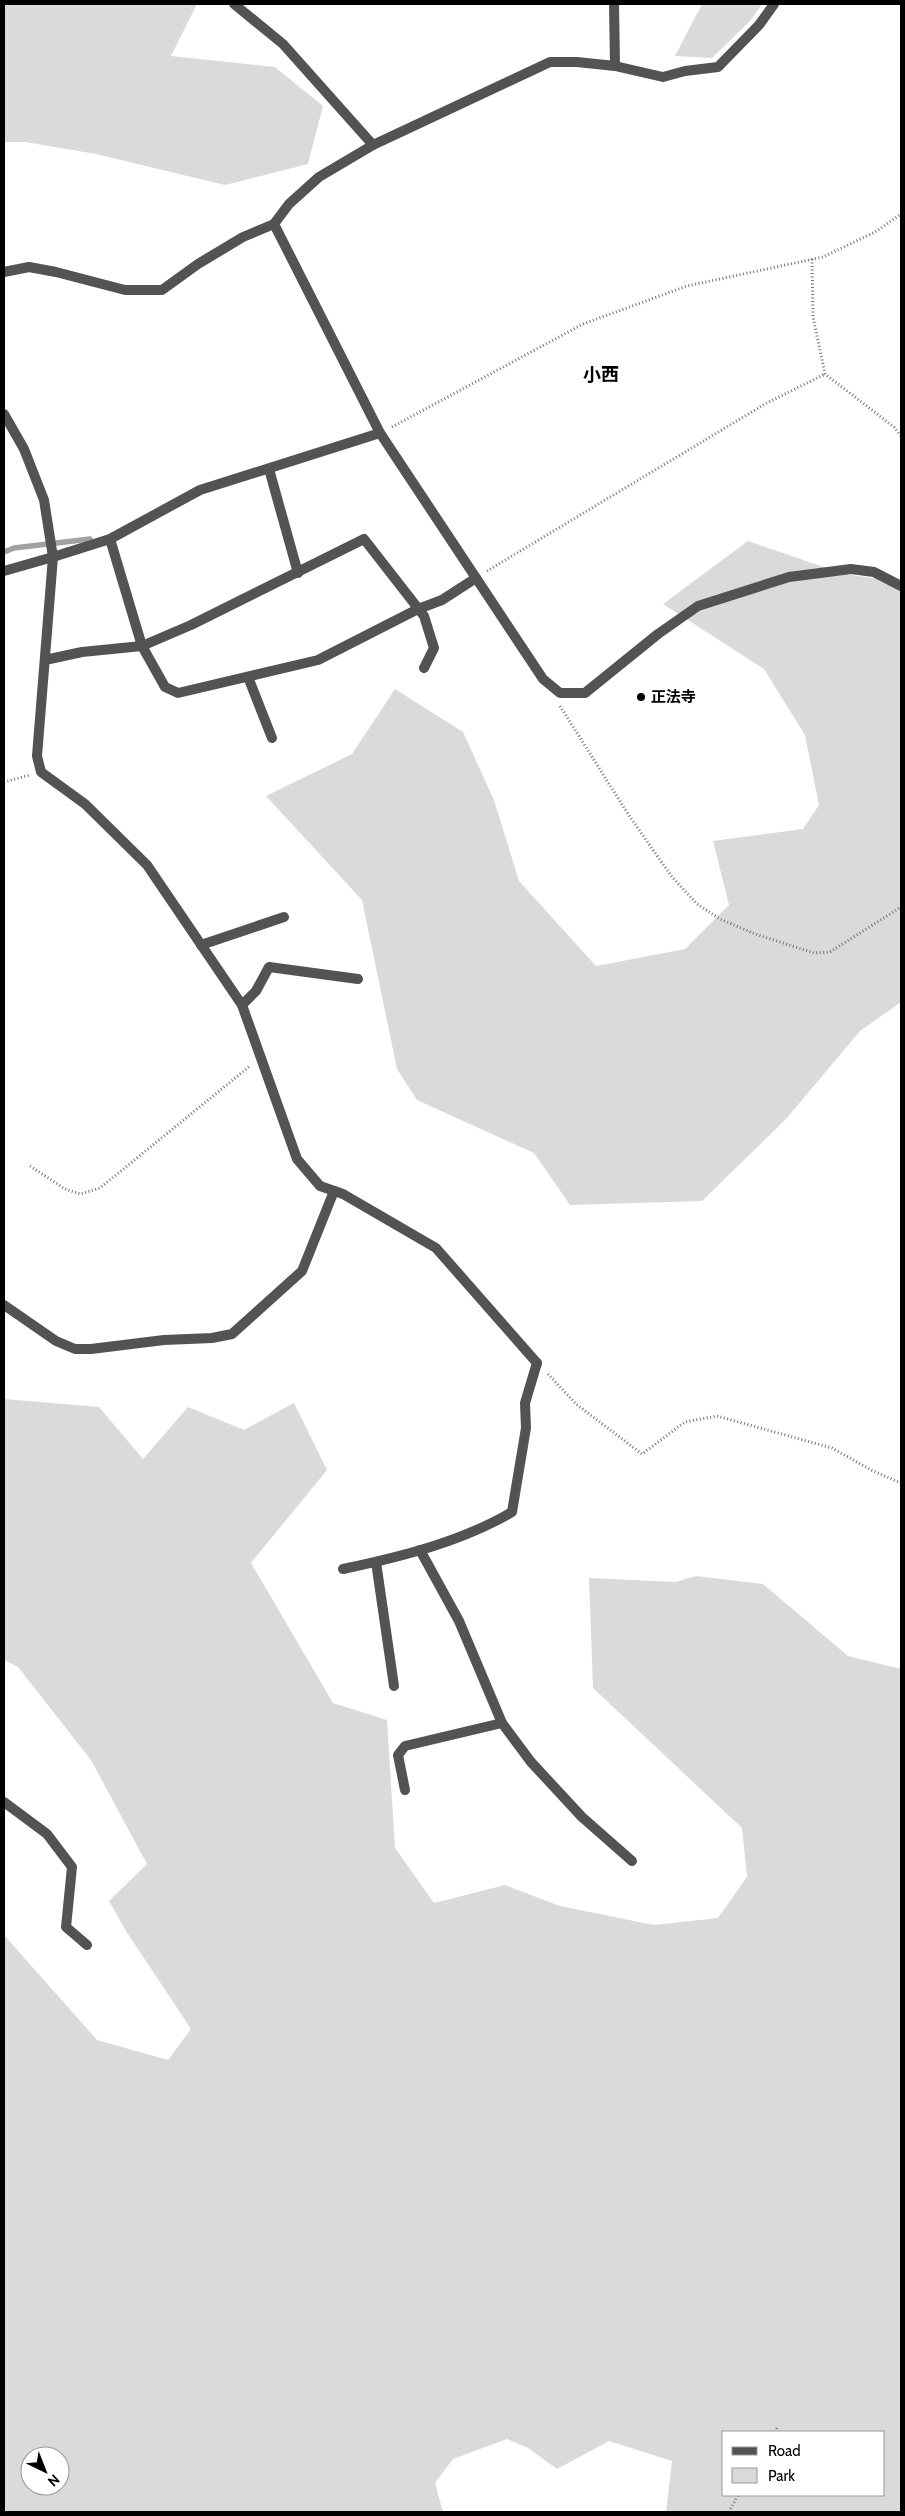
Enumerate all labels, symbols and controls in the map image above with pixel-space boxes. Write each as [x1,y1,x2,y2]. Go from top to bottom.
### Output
district label: 小西 [583,364,619,386]
place label: 正法寺 [651,688,696,706]
marker: 正法寺 [635,691,647,703]
legend [722,2431,885,2496]
text: Road [768,2442,801,2460]
north arrow [20,2446,70,2496]
text: Park [768,2467,795,2485]
text: N [44,2471,64,2490]

